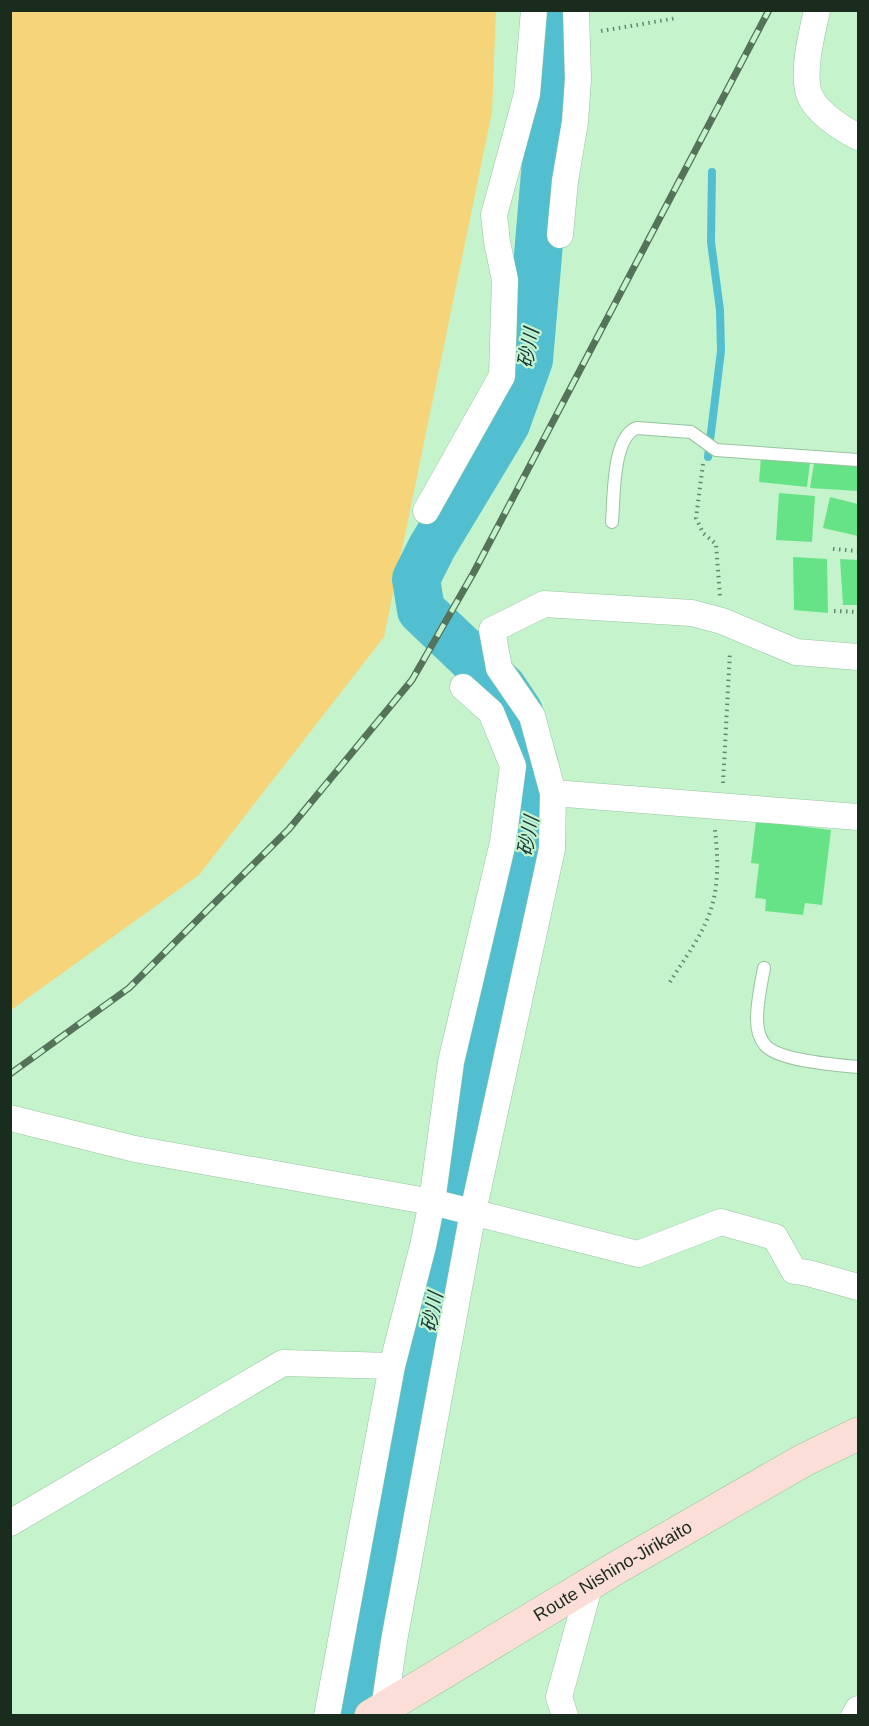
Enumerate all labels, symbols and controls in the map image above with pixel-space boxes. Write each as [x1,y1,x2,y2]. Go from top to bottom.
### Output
water label: 砂川 [514,324,543,370]
water label: 砂川 [513,812,543,858]
water label: 砂川 [417,1288,447,1334]
street label: Route Nishino-Jirikaito [530,1517,695,1625]

